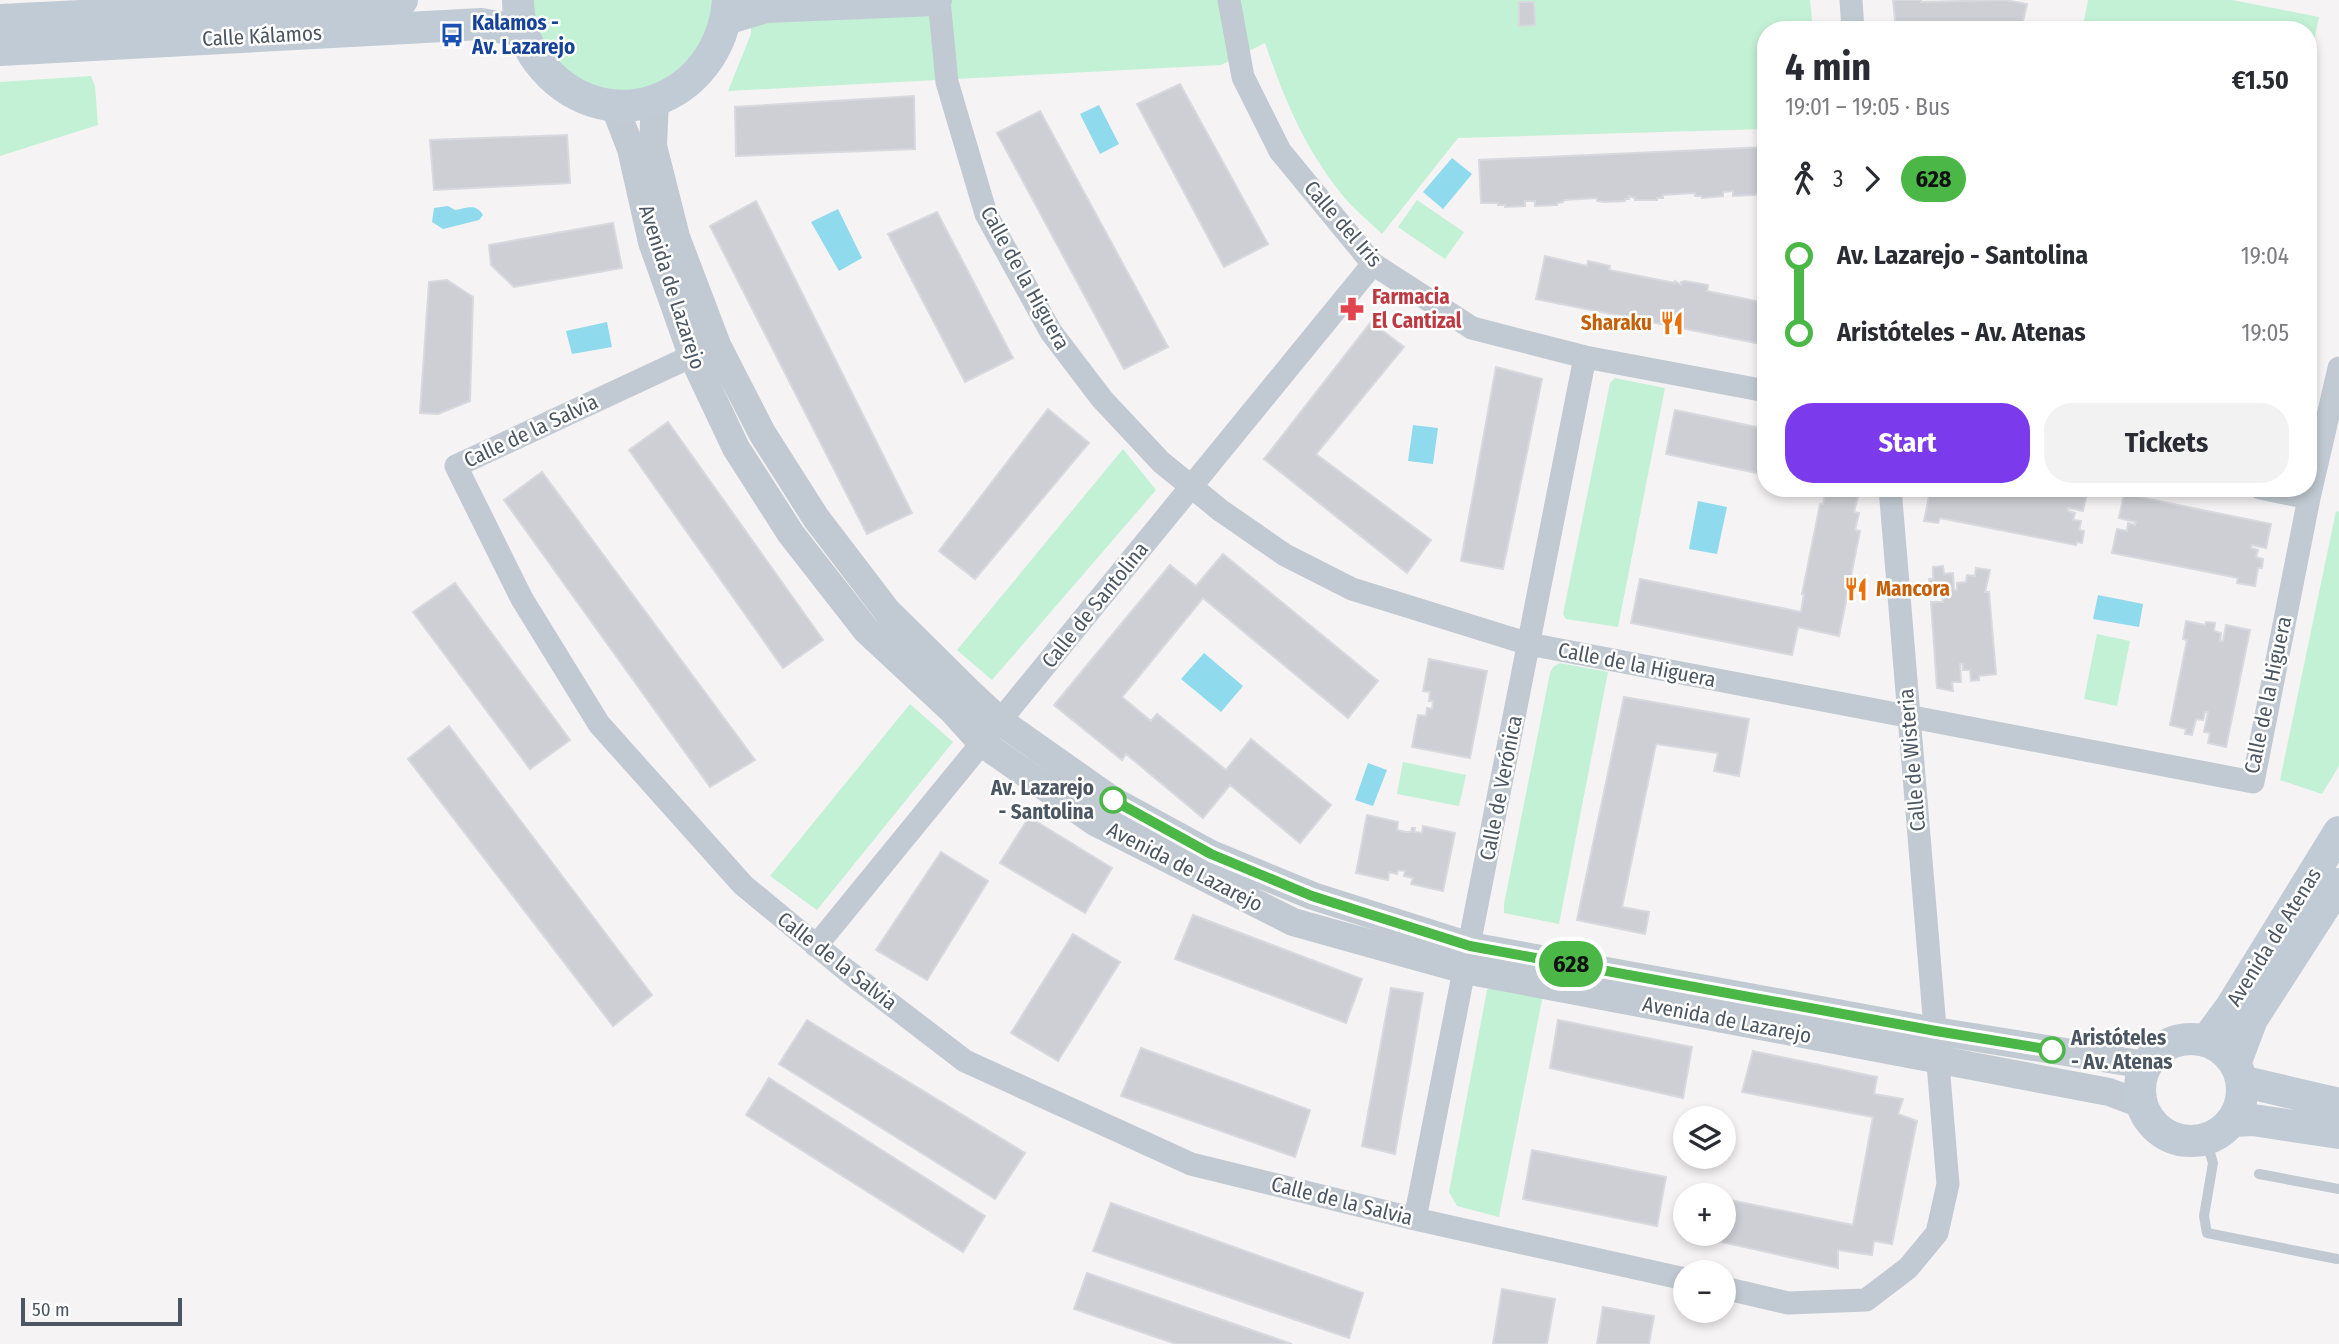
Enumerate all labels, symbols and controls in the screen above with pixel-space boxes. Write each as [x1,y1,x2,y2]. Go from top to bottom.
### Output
place label: Kalamos - Av. Lazarejo [471,10,575,60]
street label: Calle Kálamos [202,20,323,52]
bus stop icon: Kalamos - Av. Lazarejo [438,21,466,49]
text: 4 min [1785,44,1871,90]
text: €1.50 [2232,65,2289,96]
text: 19:01 – 19:05 · Bus [1785,93,1950,121]
icon: walk [1785,160,1823,198]
icon: forward [1853,160,1891,198]
text: 3 [1833,165,1843,193]
text: 628 [1915,165,1952,193]
street label: Calle del Iris [1298,175,1388,273]
street label: Avenida de Lazarejo [633,202,711,372]
street label: Calle de la Higuera [975,202,1075,354]
text: Av. Lazarejo - Santolina [1837,240,2088,271]
text: 19:04 [2241,242,2289,270]
place label: Farmacia El Cantizal [1372,284,1462,334]
pharmacy icon: Farmacia El Cantizal [1338,295,1366,323]
restaurant icon: Sharaku [1658,309,1686,337]
place label: Sharaku [1581,310,1652,336]
text: Aristóteles - Av. Atenas [1837,317,2086,348]
text: 19:05 [2241,319,2289,347]
street label: Calle de la Salvia [460,389,602,473]
button: Start [1785,403,2030,483]
button: Tickets [2044,403,2289,483]
street label: Calle de Santolina [1036,537,1154,673]
restaurant icon: Mancora [1842,575,1870,603]
place label: Mancora [1876,576,1950,602]
street label: Calle de la Higuera [2239,614,2297,776]
street label: Calle de la Higuera [1556,637,1718,693]
street label: Calle de Wisteria [1893,688,1931,832]
street label: Calle de Verónica [1474,713,1528,863]
place label: Av. Lazarejo - Santolina [990,775,1094,825]
marker: Av. Lazarejo - Santolina [1100,787,1126,813]
street label: Avenida de Lazarejo [1103,817,1267,917]
street label: Avenida de Atenas [2221,863,2327,1011]
street label: Calle de la Salvia [772,906,902,1016]
line badge: 628 [1531,941,1611,987]
text: 628 [1553,950,1589,978]
street label: Avenida de Lazarejo [1640,991,1814,1049]
place label: Aristóteles - Av. Atenas [2070,1025,2172,1075]
marker: Aristóteles - Av. Atenas [2039,1037,2065,1063]
map controls [1673,1106,1736,1323]
button: layers [1673,1106,1736,1169]
street label: Calle de la Salvia [1269,1171,1415,1231]
button: + [1673,1183,1736,1246]
button: − [1673,1260,1736,1323]
scale bar [21,1295,182,1327]
text: 50 m [32,1298,70,1321]

